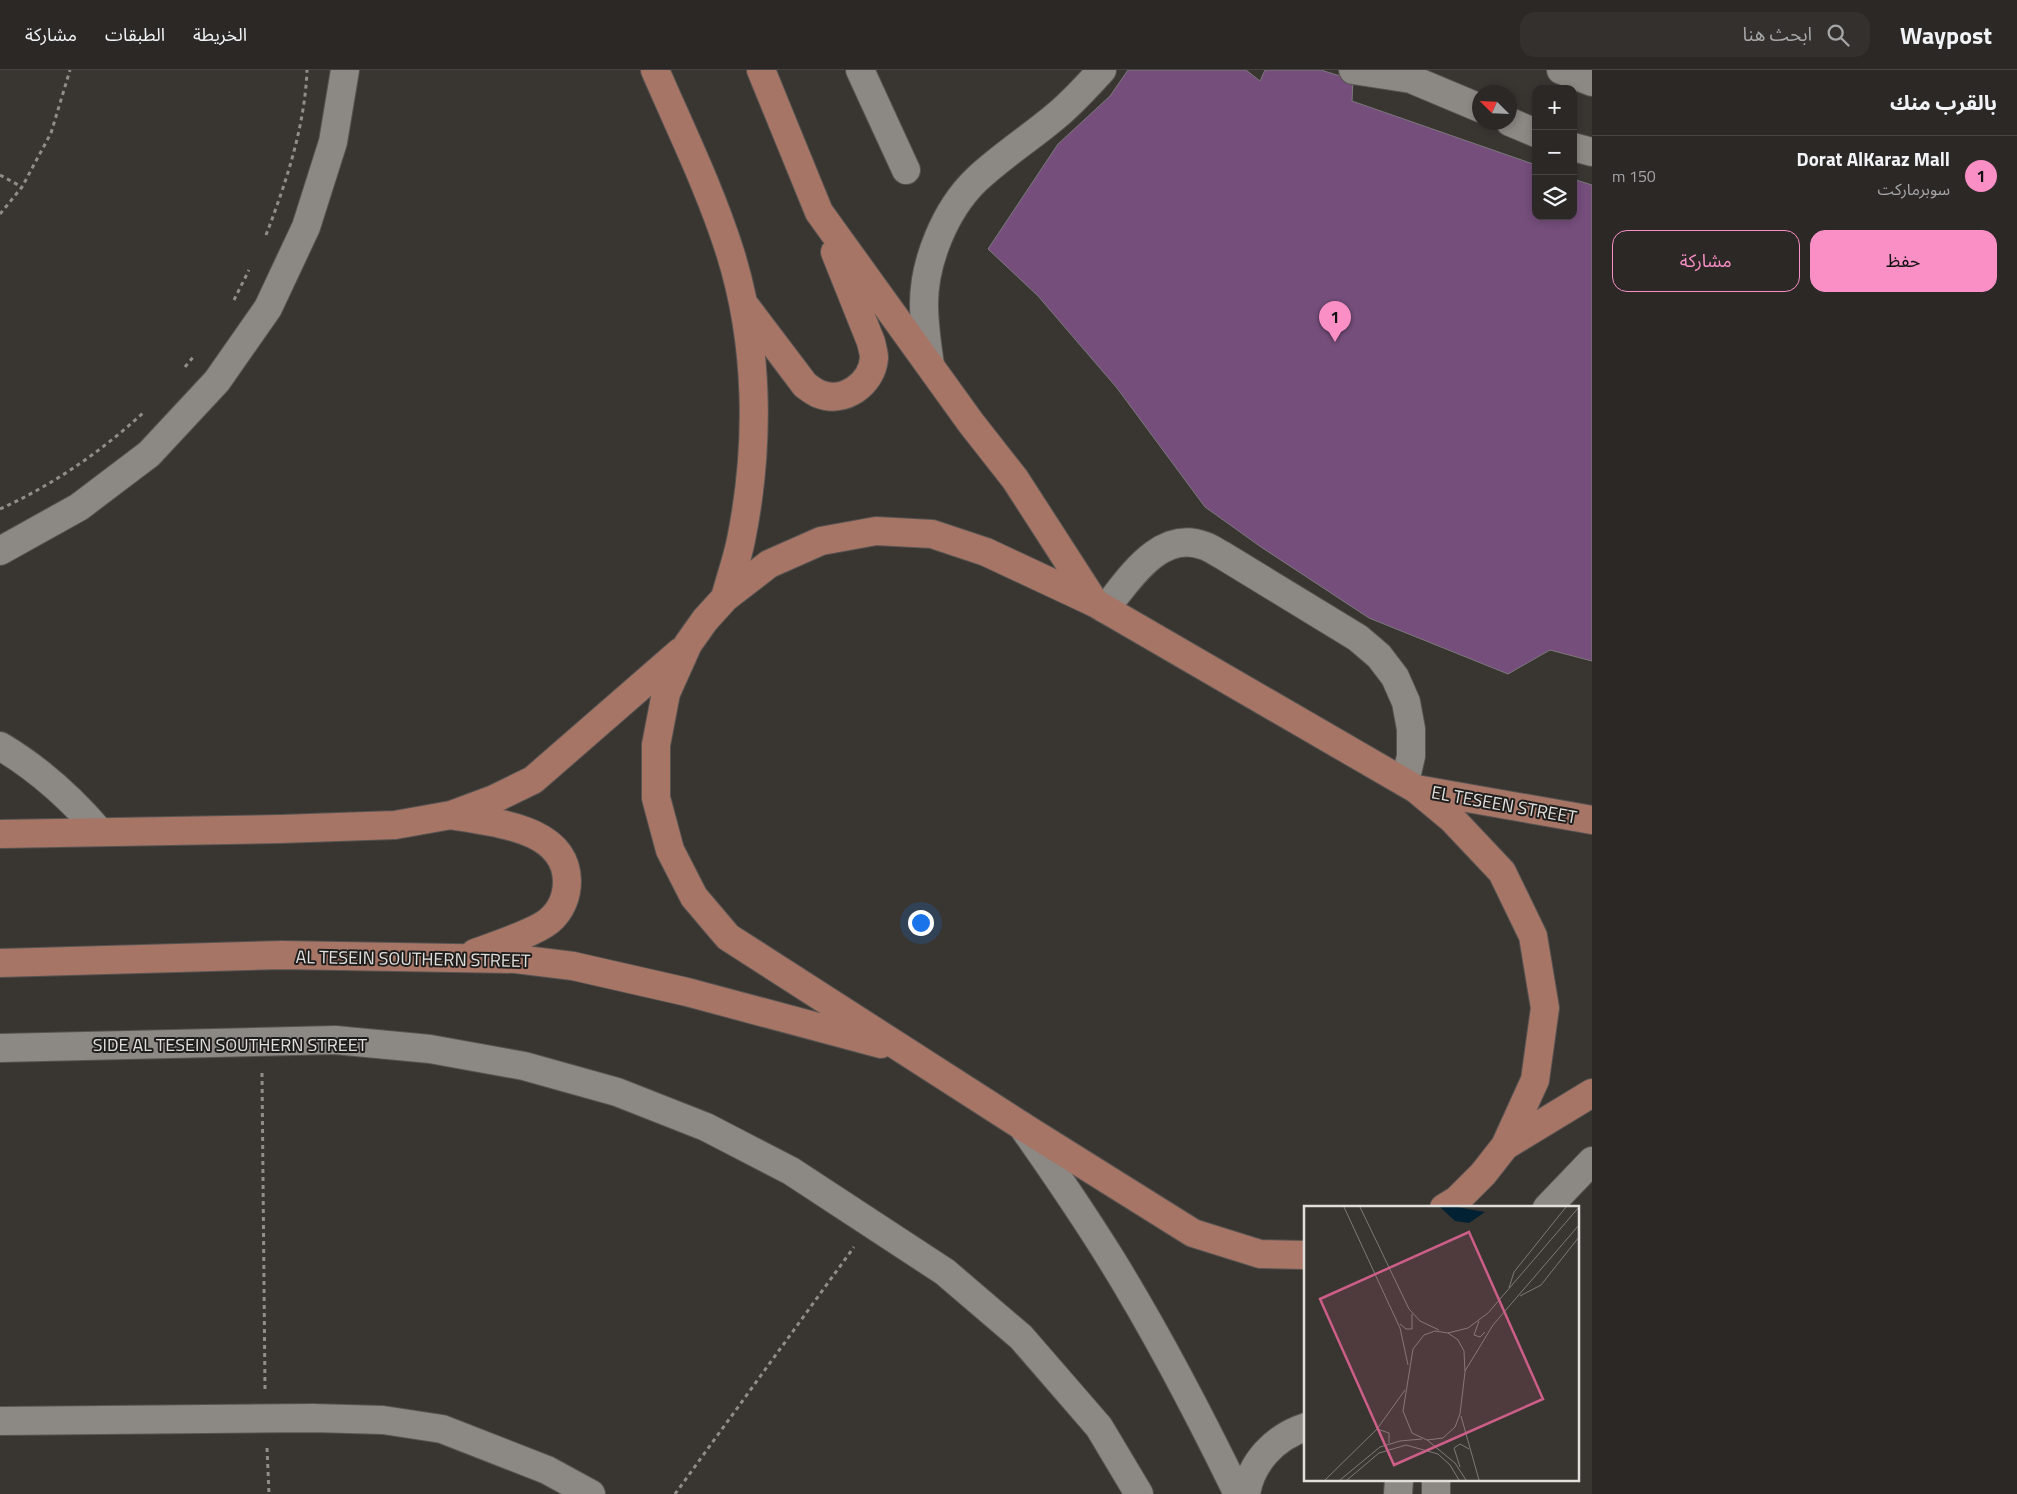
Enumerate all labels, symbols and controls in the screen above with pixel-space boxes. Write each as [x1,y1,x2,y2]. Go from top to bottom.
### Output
search box [1520,12,1870,57]
text: Waypost [1900,17,1992,53]
text: ابحث هنا [1742,19,1812,48]
text: مشاركة [25,21,77,48]
text: الطبقات [105,21,165,48]
text: الخريطة [193,21,247,48]
icon: search [1824,21,1852,49]
north arrow [1472,85,1517,130]
map controls [1532,85,1577,220]
button: + [1532,85,1577,130]
text: بالقرب منك [1890,86,1997,118]
button: − [1532,130,1577,175]
text: Dorat AlKaraz Mall [1797,144,1950,173]
text: 150 m [1612,164,1656,188]
text: 1 [1977,164,1985,188]
button: layers [1532,175,1577,220]
text: سوبرماركت [1878,177,1950,201]
button: مشاركة [1612,230,1800,292]
button: حفظ [1810,230,1997,292]
pin: 1 [1319,301,1351,342]
street label: EL TESEEN STREET [1429,778,1580,831]
your location [908,910,934,936]
street label: AL TESEIN SOUTHERN STREET [295,943,531,974]
street label: SIDE AL TESEIN SOUTHERN STREET [93,1031,368,1058]
inset map [1304,1206,1580,1482]

